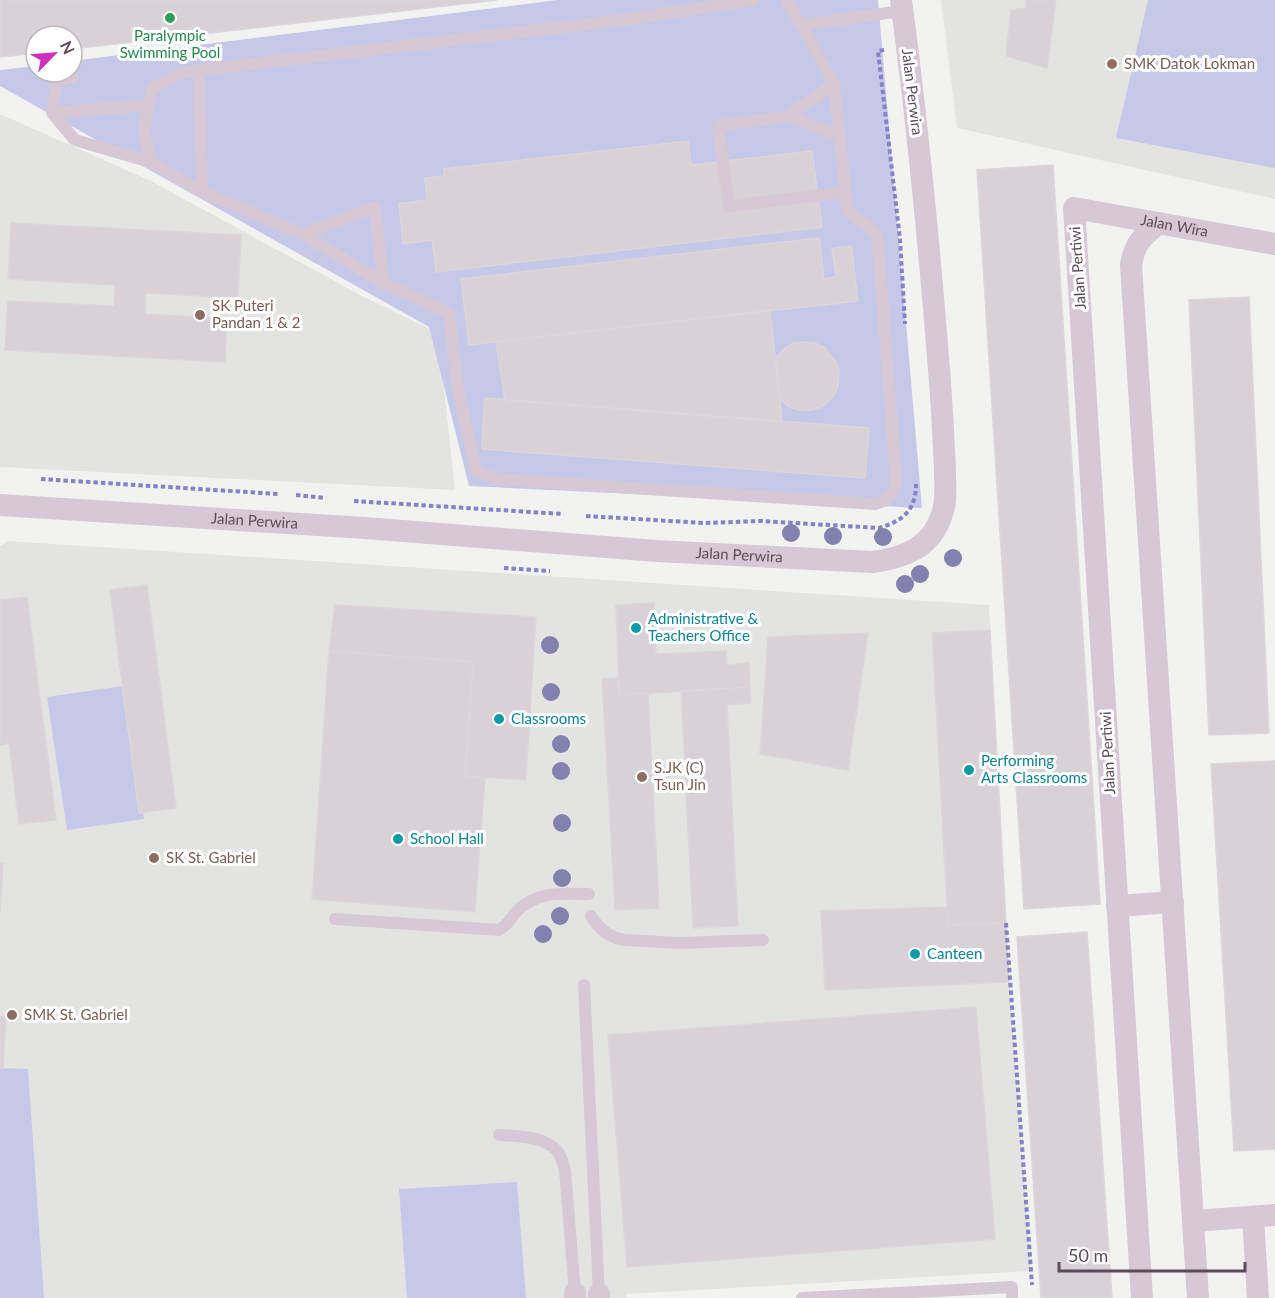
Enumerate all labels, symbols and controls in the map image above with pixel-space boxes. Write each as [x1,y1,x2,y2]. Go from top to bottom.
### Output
marker: Paralympic Swimming Pool [163,11,177,25]
north arrow [24,24,84,84]
place label: Paralympic Swimming Pool [120,26,220,61]
text: N [57,38,79,57]
street label: Jalan Perwira [899,48,927,136]
place label: SMK Datok Lokman [1124,54,1255,72]
marker: SMK Datok Lokman [1105,57,1119,71]
street label: Jalan Wira [1139,210,1210,240]
street label: Jalan Pertiwi [1065,226,1089,310]
place label: SK Puteri Pandan 1 & 2 [212,296,300,331]
marker: SK Puteri Pandan 1 & 2 [193,308,207,322]
street label: Jalan Perwira [211,508,299,532]
street label: Jalan Perwira [695,543,783,565]
place label: Administrative & Teachers Office [648,609,758,644]
marker: Administrative & Teachers Office [629,621,643,635]
place label: Classrooms [511,709,586,727]
street label: Jalan Pertiwi [1096,711,1118,795]
marker: Classrooms [492,712,506,726]
place label: Performing Arts Classrooms [981,751,1087,786]
place label: S.JK (C) Tsun Jin [654,758,706,793]
marker: Performing Arts Classrooms [962,763,976,777]
marker: S.JK (C) Tsun Jin [635,770,649,784]
place label: School Hall [410,829,484,847]
marker: School Hall [391,832,405,846]
place label: SK St. Gabriel [166,848,256,866]
marker: SK St. Gabriel [147,851,161,865]
place label: Canteen [927,944,982,962]
marker: Canteen [908,947,922,961]
place label: SMK St. Gabriel [24,1005,128,1023]
marker: SMK St. Gabriel [5,1008,19,1022]
scale bar [1059,1235,1245,1273]
text: 50 m [1068,1244,1108,1266]

